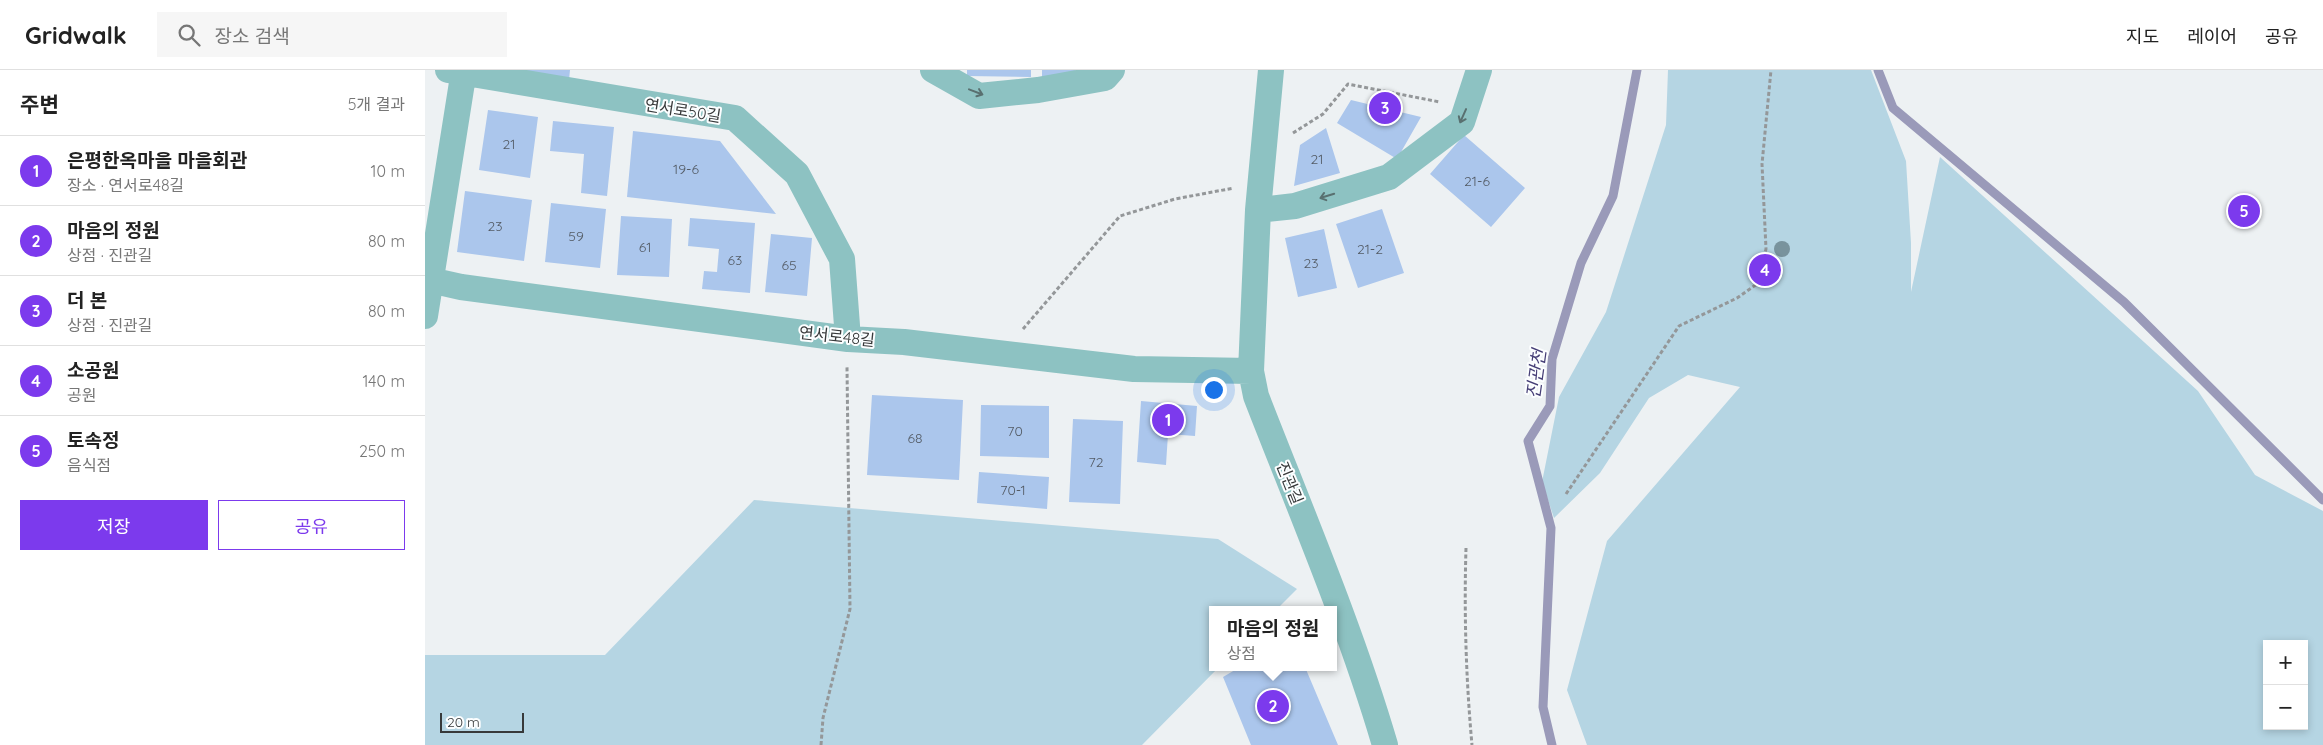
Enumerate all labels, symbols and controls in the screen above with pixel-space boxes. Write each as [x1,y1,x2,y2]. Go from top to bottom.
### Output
search box [157,12,507,57]
text: Gridwalk [25,20,127,50]
icon: search [175,21,203,49]
text: 장소 검색 [215,24,290,48]
text: 지도 [2126,25,2159,48]
text: 레이어 [2187,25,2237,48]
text: 공유 [2265,25,2298,48]
one-way arrow [968,88,983,97]
pin: 3 [1369,89,1401,127]
text: 주변 [20,91,59,117]
text: 5개 결과 [348,94,405,114]
street label: 연서로50길 [643,94,723,126]
one-way arrow [1457,108,1467,123]
house number: 21 [503,135,515,153]
text: 은평한옥마을 마을회관 [67,148,247,172]
house number: 21 [1311,150,1323,168]
house number: 19-6 [673,160,699,178]
text: 1 [33,161,39,181]
text: 10 m [371,161,405,181]
house number: 21-6 [1464,172,1490,190]
text: 장소 · 연서로48길 [67,175,184,195]
one-way arrow [1319,192,1335,202]
pin: 5 [2228,192,2260,230]
house number: 23 [487,217,503,235]
text: 마음의 정원 [67,218,160,242]
house number: 59 [568,227,584,245]
text: 2 [31,231,41,251]
text: 80 m [368,231,405,251]
house number: 61 [639,238,651,256]
house number: 21-2 [1357,240,1383,258]
text: 상점 · 진관길 [67,245,152,265]
house number: 63 [728,251,742,269]
pin: 4 [1749,251,1781,289]
house number: 23 [1303,254,1319,272]
house number: 65 [781,256,797,274]
text: 더 본 [67,288,107,312]
text: 3 [32,301,40,321]
text: 80 m [368,301,405,321]
text: 상점 · 진관길 [67,315,152,335]
street label: 연서로48길 [798,322,876,350]
water label: 진관천 [1521,345,1551,400]
text: 소공원 [67,358,119,382]
text: 4 [31,371,41,391]
text: 140 m [362,371,405,391]
your location [1201,377,1227,403]
text: 공원 [67,385,96,405]
pin: 1 [1152,401,1184,439]
house number: 70 [1007,422,1023,440]
text: 토속정 [67,428,119,452]
house number: 68 [907,429,923,447]
text: 5 [31,441,41,461]
text: 250 m [359,441,405,461]
house number: 72 [1089,453,1104,471]
text: 음식점 [67,455,111,475]
street label: 진관길 [1272,459,1308,507]
house number: 70-1 [1000,481,1026,499]
button: 저장 [20,500,208,550]
button: 공유 [218,500,405,550]
popup [1209,606,1337,671]
text: 마음의 정원 [1227,616,1319,640]
map controls [2263,640,2308,730]
button: + [2263,640,2308,685]
text: 상점 [1227,643,1256,663]
button: − [2263,685,2308,730]
pin: 2 [1257,687,1289,725]
scale bar [440,710,524,733]
text: 20 m [447,713,480,731]

